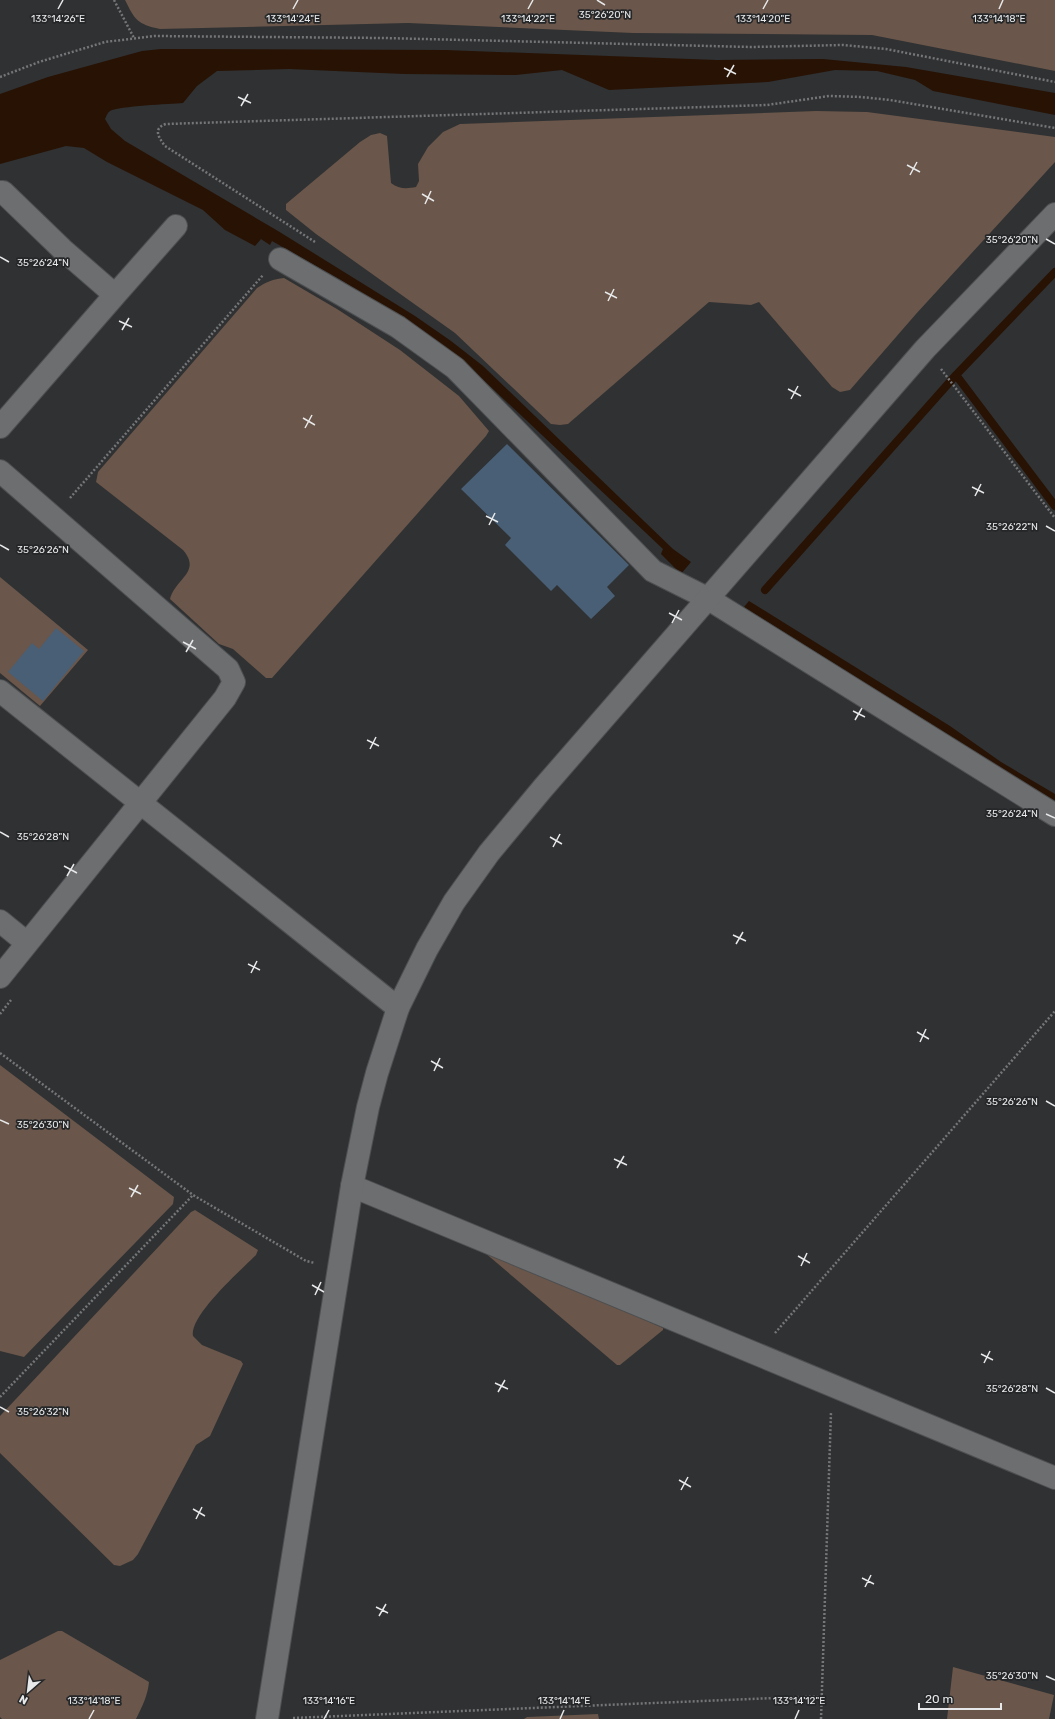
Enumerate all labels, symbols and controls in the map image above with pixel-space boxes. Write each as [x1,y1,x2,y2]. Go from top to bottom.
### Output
text: 35°26'20"N [579,9,631,21]
text: 133°14'26"E [31,13,85,25]
text: 133°14'24"E [266,13,320,25]
text: 133°14'22"E [501,13,555,25]
text: 133°14'20"E [736,13,790,25]
text: 133°14'18"E [972,13,1026,25]
text: 35°26'20"N [986,234,1038,246]
text: 35°26'24"N [17,257,69,269]
text: 35°26'22"N [986,521,1038,533]
text: 35°26'26"N [17,544,69,556]
text: 35°26'24"N [986,808,1038,820]
text: 35°26'28"N [17,831,69,843]
text: 35°26'26"N [986,1096,1038,1108]
text: 35°26'30"N [17,1119,69,1131]
text: 35°26'28"N [986,1383,1038,1395]
text: 35°26'32"N [17,1406,69,1418]
text: 35°26'30"N [986,1670,1038,1682]
north arrow [8,1671,48,1711]
scale bar [919,1685,1001,1711]
text: N [17,1692,30,1707]
text: 20 m [925,1692,953,1706]
text: 133°14'18"E [67,1695,121,1707]
text: 133°14'16"E [303,1695,355,1707]
text: 133°14'14"E [538,1695,590,1707]
text: 133°14'12"E [773,1695,825,1707]

